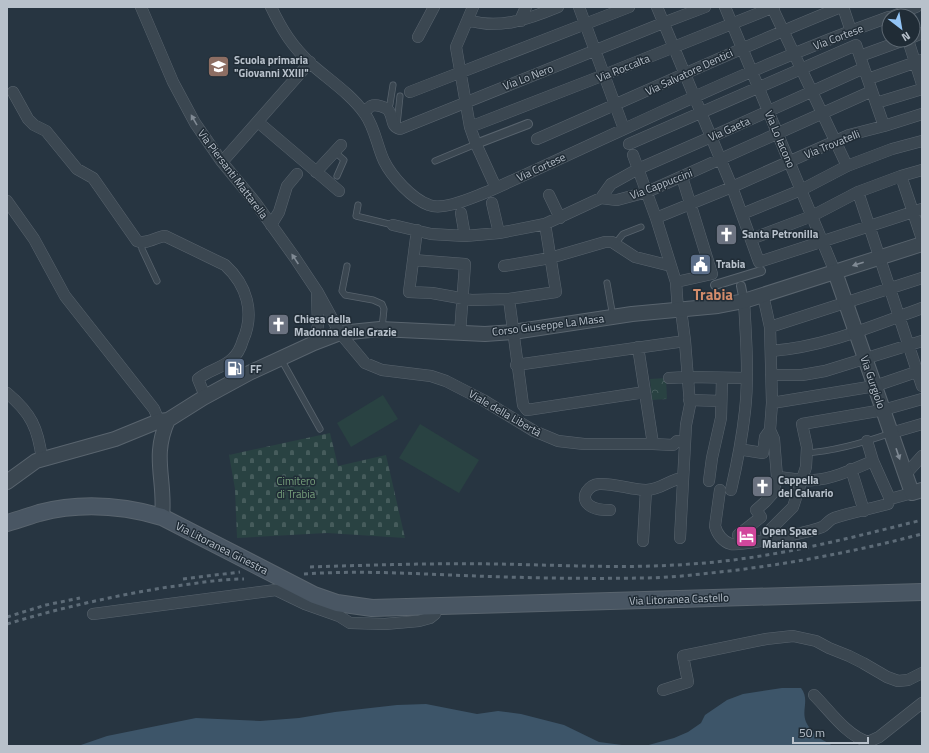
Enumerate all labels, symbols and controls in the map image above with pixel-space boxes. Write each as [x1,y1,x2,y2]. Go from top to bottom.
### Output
north arrow [881,8,921,48]
street label: Via Cortese [811,20,866,54]
text: N [899,28,914,45]
street label: Via Salvatore Dentici [643,45,735,99]
street label: Via Roccalta [594,50,652,86]
place label: Scuola primaria "Giovanni XXIII" [234,52,309,81]
school or university icon: Scuola primaria "Giovanni XXIII" [206,53,232,79]
street label: Via Lo Nero [501,60,556,94]
street label: Via Lo Iacono [761,108,799,170]
street label: Via Gaeta [706,113,753,145]
one-way arrow [190,114,197,126]
street label: Via Piersanti Mattarella [194,126,272,222]
street label: Via Trovatelli [802,126,862,162]
street label: Via Cortese [514,149,568,185]
street label: Via Cappuccini [627,165,695,203]
church icon: Santa Petronilla [713,221,739,247]
place label: Santa Petronilla [742,226,819,242]
public building icon: Trabia [687,251,713,277]
one-way arrow [291,253,299,264]
place label: Trabia [716,256,746,272]
one-way arrow [852,262,864,268]
district label: Trabia [693,283,733,306]
street label: Corso Giuseppe La Masa [491,310,605,340]
place label: Chiesa della Madonna delle Grazie [294,311,397,340]
church icon: Chiesa della Madonna delle Grazie [266,312,292,338]
street label: Via Gurgiolo [856,353,890,411]
fuel station icon: FF [221,356,247,382]
place label: FF [250,361,262,377]
street label: Viale della Libertà [466,386,545,441]
one-way arrow [896,448,902,460]
place label: Cappella del Calvario [778,472,834,501]
park label: Cimitero di Trabia [277,473,316,502]
church icon: Cappella del Calvario [750,473,776,499]
street label: Via Litoranea Ginestra [173,518,271,578]
place label: Open Space Marianna [762,523,818,552]
hotel icon: Open Space Marianna [733,524,759,550]
street label: Via Litoranea Castello [629,589,729,609]
scale bar [793,719,868,745]
text: 50 m [799,723,825,742]

